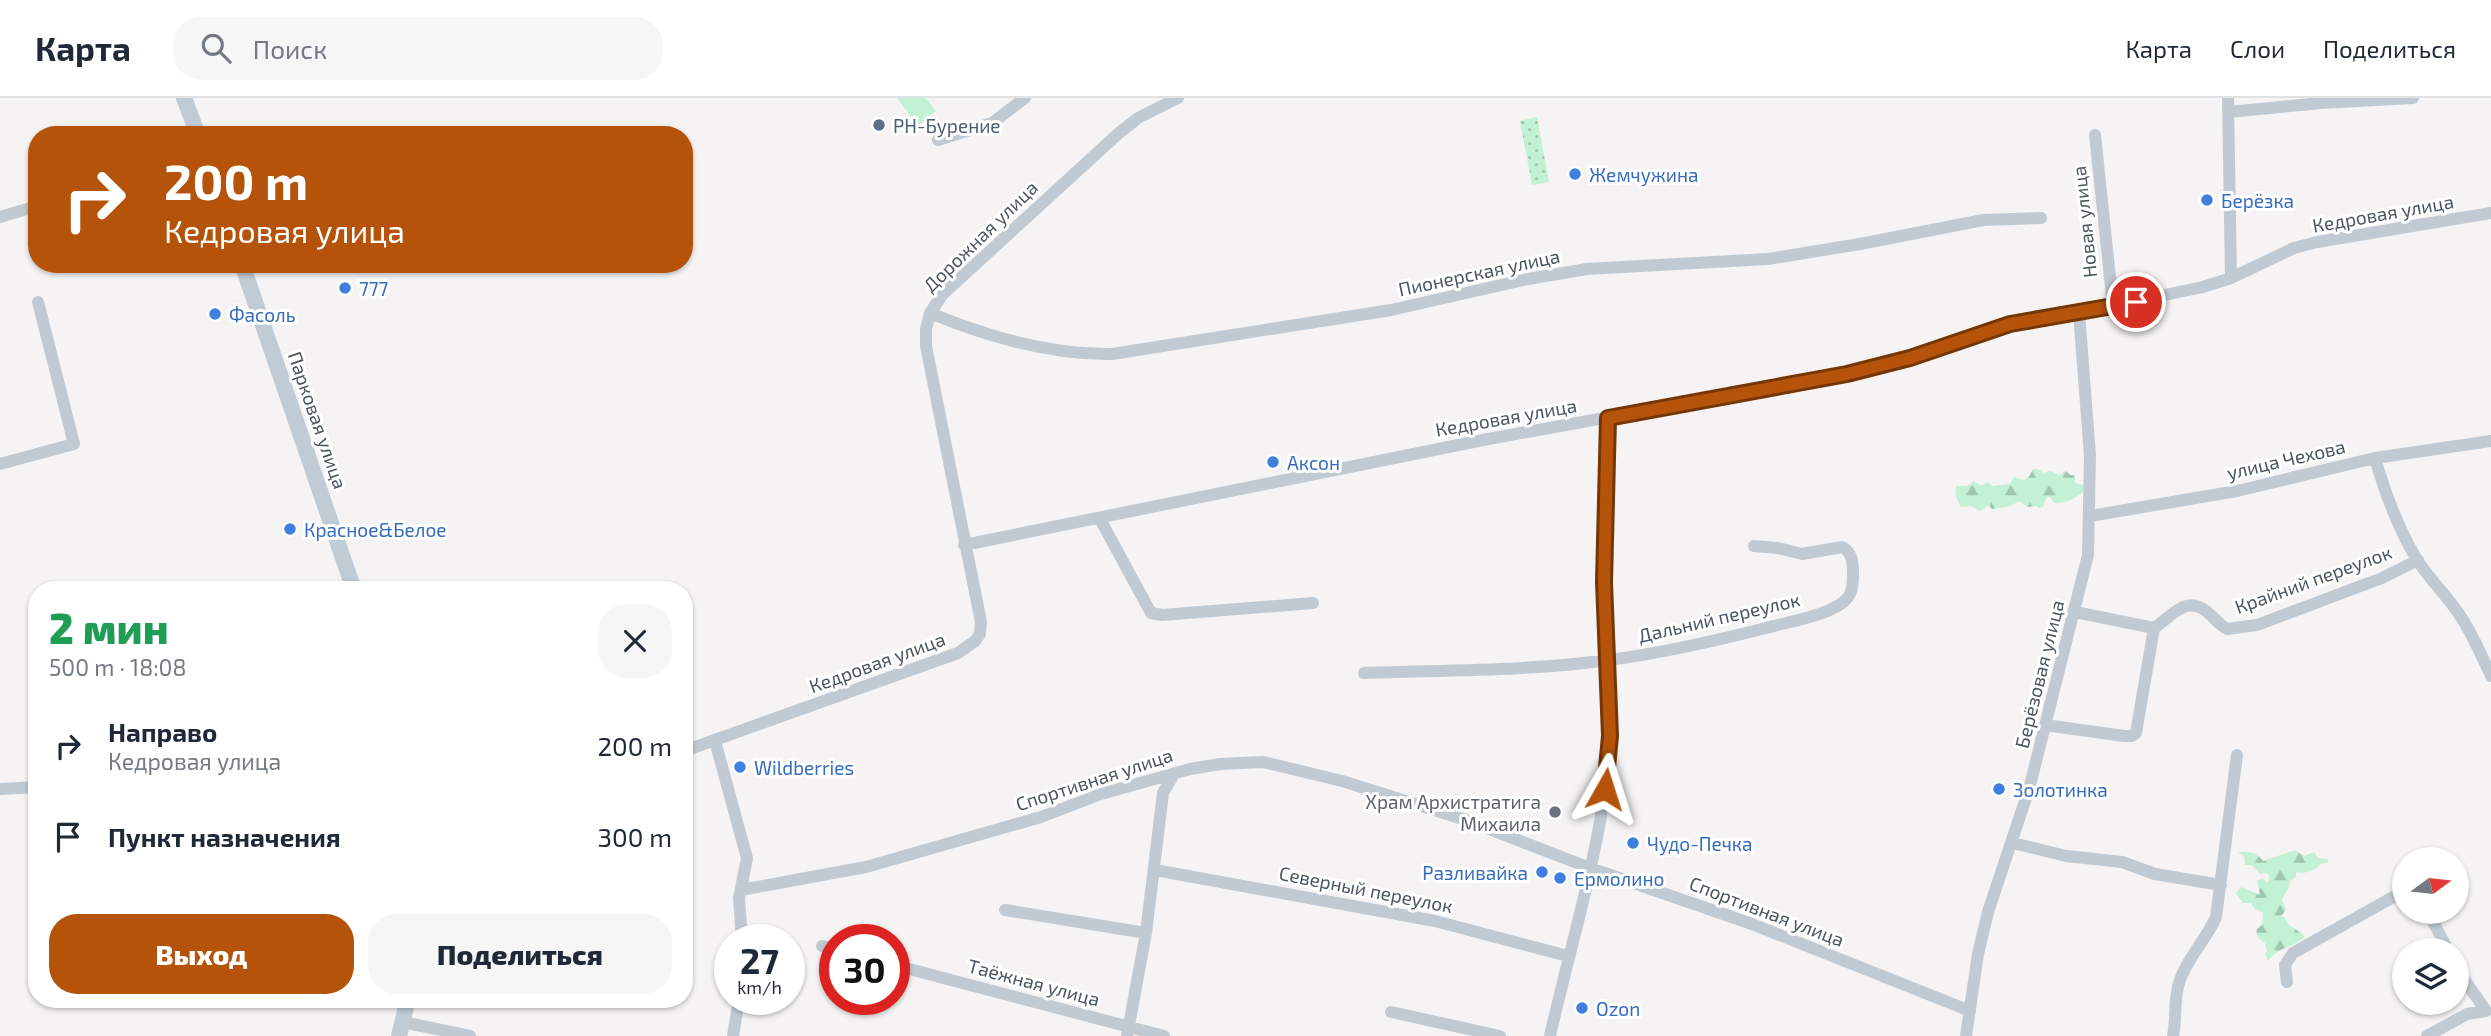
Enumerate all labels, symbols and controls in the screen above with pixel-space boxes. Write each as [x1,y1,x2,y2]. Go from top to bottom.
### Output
search box [173,17,663,80]
text: Карта [35,28,131,68]
icon: search [197,29,235,67]
text: Поиск [253,33,327,64]
text: Карта [2125,34,2192,63]
text: Слои [2230,34,2285,63]
text: Поделиться [2323,34,2456,63]
place label: РН-Бурение [893,114,1001,138]
marker: РН-Бурение [871,117,887,133]
text: 200 m [164,151,308,210]
icon: right [49,154,140,245]
place label: Жемчужина [1589,163,1699,187]
street label: Новая улица [2067,165,2102,279]
marker: Жемчужина [1567,166,1583,182]
street label: Дорожная улица [918,176,1043,297]
place label: Берёзка [2221,189,2294,212]
street label: Кедровая улица [2311,189,2456,238]
marker: Берёзка [2199,192,2215,208]
text: Кедровая улица [164,211,405,249]
street label: Пионерская улица [1396,244,1562,301]
pin [2106,272,2166,332]
place label: 777 [359,277,388,300]
marker: 777 [337,280,353,296]
icon: arrive [2117,283,2155,321]
place label: Фасоль [229,303,295,326]
marker: Фасоль [207,306,223,322]
street label: Парковая улица [283,348,352,492]
street label: Кедровая улица [1434,393,1579,442]
street label: улица Чехова [2225,434,2348,485]
place label: Аксон [1287,451,1340,474]
marker: Аксон [1265,454,1281,470]
place label: Красное&Белое [304,518,447,541]
marker: Красное&Белое [282,521,298,537]
street label: Крайний переулок [2231,540,2395,619]
street label: Дальний переулок [1636,587,1802,648]
street label: Берёзовая улица [2009,598,2069,751]
text: 2 мин [49,602,169,652]
button: close [598,604,672,678]
street label: Кедровая улица [806,627,949,698]
text: 500 m · 18:08 [49,653,186,681]
text: Направо [108,716,217,747]
icon: right [49,727,87,765]
text: 200 m [597,730,672,761]
street label: Спортивная улица [1013,743,1176,816]
text: Кедровая улица [108,747,281,775]
position arrow [1568,752,1642,826]
place label: Wildberries [754,756,854,779]
marker: Wildberries [732,759,748,775]
place label: Золотинка [2013,778,2108,801]
marker: Золотинка [1991,781,2007,797]
place label: Храм Архистратига Михаила [1365,790,1541,835]
marker: Храм Архистратига Михаила [1547,804,1563,820]
icon: arrive [49,818,87,856]
text: Пункт назначения [108,821,341,852]
text: 300 m [598,821,672,852]
place label: Чудо-Печка [1647,832,1752,856]
marker: Чудо-Печка [1625,835,1641,851]
north arrow [2392,847,2469,924]
map controls [2392,847,2469,1015]
street label: Северный переулок [1277,861,1455,918]
place label: Разливайка [1422,861,1528,884]
marker: Разливайка [1534,864,1550,880]
place label: Ермолино [1574,867,1664,890]
marker: Ермолино [1552,870,1568,886]
street label: Спортивная улица [1686,871,1848,952]
button: Выход [49,914,354,994]
button: Поделиться [368,914,672,994]
speed limit sign: 30 [819,924,910,1015]
button: layers [2392,938,2469,1015]
text: 27 [740,939,779,981]
street label: Таёжная улица [965,953,1103,1012]
text: km/h [737,976,782,998]
place label: Ozon [1596,997,1640,1020]
marker: Ozon [1574,1000,1590,1016]

